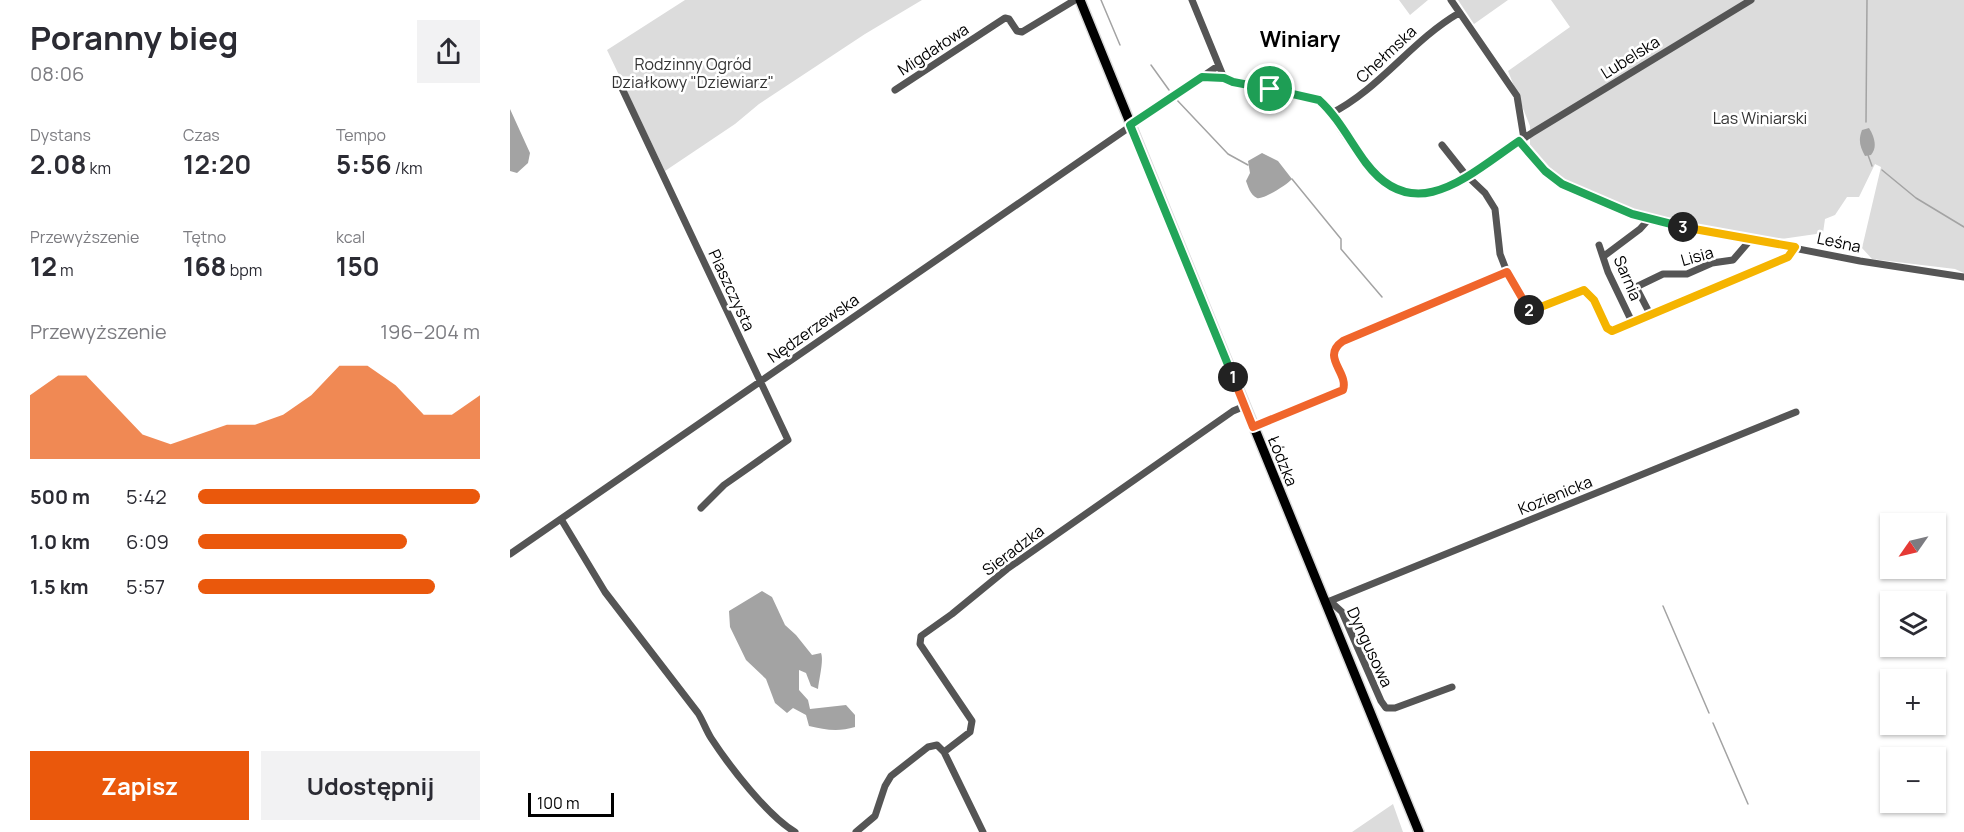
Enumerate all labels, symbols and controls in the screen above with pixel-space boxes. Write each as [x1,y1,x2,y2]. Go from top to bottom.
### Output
text: Poranny bieg [30,15,238,60]
street label: Migdałowa [893,18,973,80]
button: share [417,20,480,83]
street label: Chełmska [1351,20,1421,88]
district label: Winiary [1260,24,1341,54]
street label: Lubelska [1596,30,1664,84]
park label: Rodzinny Ogród Działkowy "Dziewiarz" [612,53,774,93]
text: 08:06 [30,60,84,87]
pin [1244,63,1295,114]
icon: arrive [1253,72,1286,105]
park label: Las Winiarski [1713,107,1807,129]
text: Dystans [30,124,91,146]
text: Czas [183,124,220,146]
text: Tempo [336,124,386,146]
text: 2.08 [30,146,86,182]
text: 12:20 [183,146,251,182]
text: 5:56 [336,146,392,182]
text: km [86,157,111,179]
text: /km [392,157,422,179]
pin: 3 [1668,212,1698,242]
text: 3 [1678,216,1688,238]
text: Przewyższenie [30,226,139,248]
text: Tętno [183,226,226,248]
text: kcal [336,226,365,248]
street label: Leśna [1815,227,1863,257]
street label: Lisia [1678,241,1716,271]
street label: Piaszczysta [703,246,761,334]
text: 12 [30,248,57,284]
text: 168 [183,248,226,284]
text: 150 [336,248,380,284]
street label: Sarnia [1609,252,1647,304]
text: m [57,259,74,281]
text: bpm [226,259,262,281]
street label: Nędzerzewska [763,288,863,368]
pin: 2 [1514,295,1544,325]
text: 2 [1524,299,1534,321]
text: Przewyższenie [30,318,167,345]
text: 196–204 m [380,318,480,345]
pin: 1 [1218,362,1248,392]
text: 1 [1229,366,1237,388]
street label: Łódzka [1263,433,1303,489]
street label: Kozienicka [1515,470,1595,520]
text: 500 m [30,483,90,510]
text: 5:42 [126,483,167,510]
north arrow [1880,513,1946,579]
map controls [1880,513,1946,813]
street label: Sieradzka [978,520,1048,580]
text: 1.0 km [30,528,90,555]
text: 6:09 [126,528,169,555]
text: 1.5 km [30,573,89,600]
text: 5:57 [126,573,165,600]
button: layers [1880,591,1946,657]
street label: Dyngusowa [1342,603,1398,691]
button: + [1880,669,1946,735]
button: − [1880,747,1946,813]
button: Zapisz [30,751,249,820]
button: Udostępnij [261,751,480,820]
scale bar [528,790,614,818]
text: 100 m [537,792,580,814]

